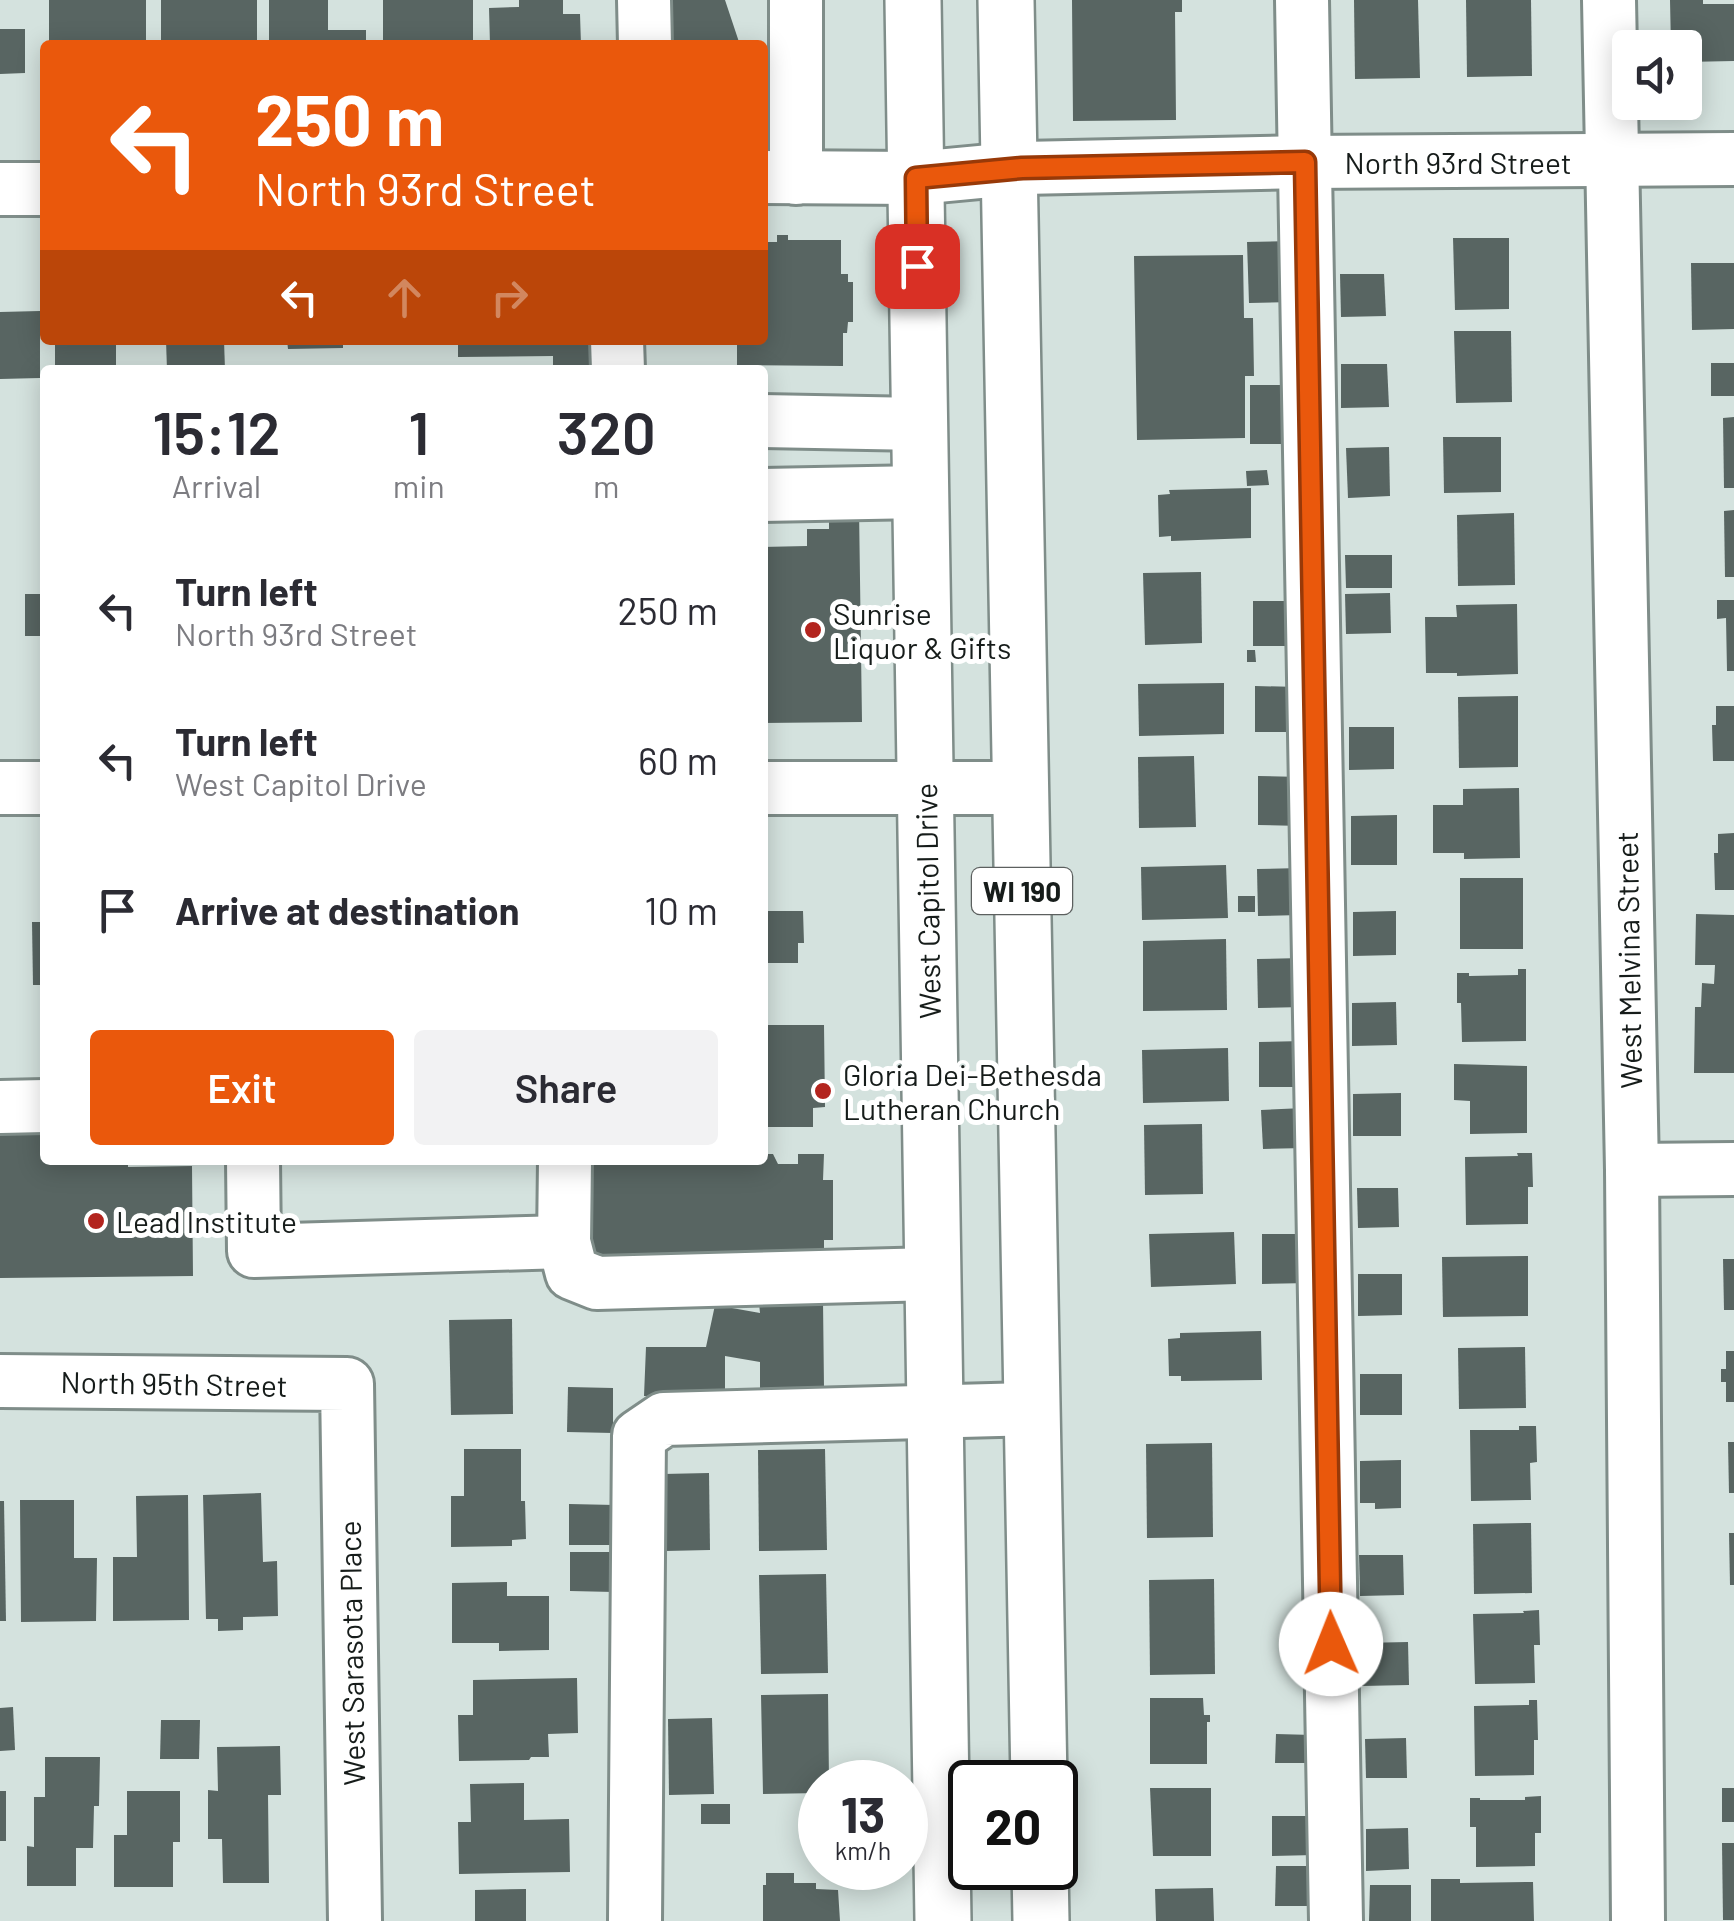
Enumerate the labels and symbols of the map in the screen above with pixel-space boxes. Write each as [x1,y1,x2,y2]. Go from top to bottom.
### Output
street label: North 93rd Street [1344,144,1572,180]
pin [875,224,960,309]
place label: Sunrise Liquor & Gifts [833,595,1011,665]
marker: Sunrise Liquor & Gifts [802,619,824,641]
street label: West Capitol Drive [907,783,947,1019]
street label: West Melvina Street [1608,831,1648,1089]
road number: WI 190 [972,868,1072,914]
place label: Gloria Dei-Bethesda Lutheran Church [843,1056,1102,1126]
marker: Gloria Dei-Bethesda Lutheran Church [812,1080,834,1102]
place label: Lead Institute [116,1203,297,1239]
marker: Lead Institute [85,1210,107,1232]
street label: North 95th Street [60,1363,288,1403]
street label: West Sarasota Place [331,1520,371,1786]
position arrow [1279,1592,1383,1696]
speed limit sign: 20 [948,1760,1078,1890]

